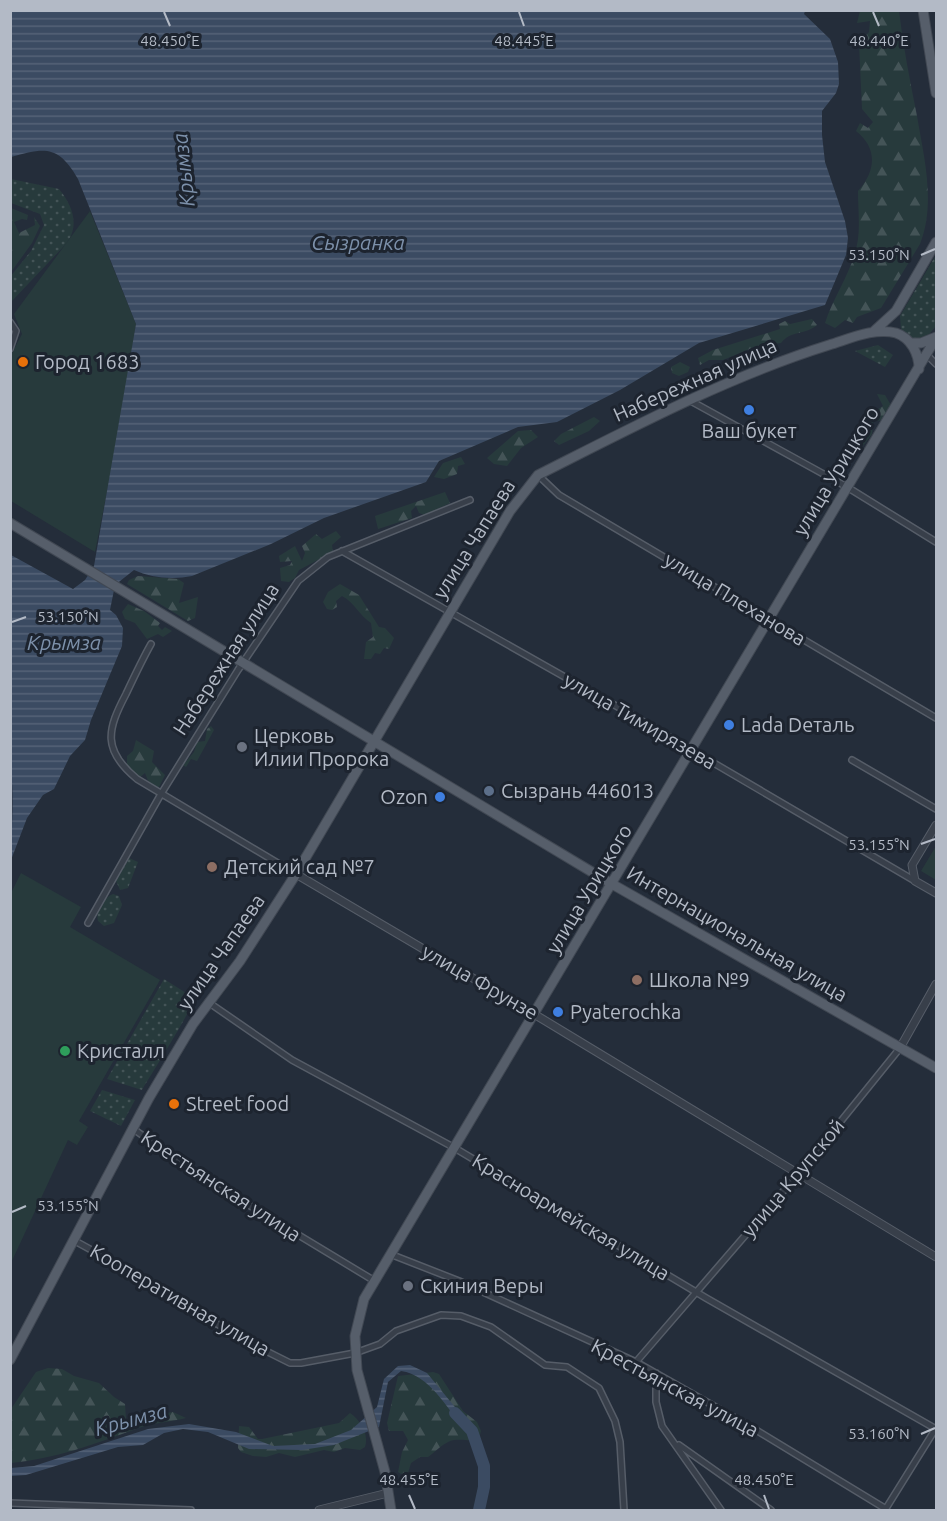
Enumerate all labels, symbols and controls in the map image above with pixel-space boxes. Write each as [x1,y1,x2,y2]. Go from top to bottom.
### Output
text: 48.450°E [140,32,200,49]
text: 48.445°E [494,32,554,49]
text: 48.440°E [849,32,909,49]
water label: Крымза [167,132,199,208]
water label: Сызранка [311,230,405,254]
text: 53.150°N [848,246,910,263]
street label: Набережная улица [609,333,780,426]
place label: Город 1683 [35,350,139,373]
marker: Город 1683 [16,355,30,369]
street label: улица Урицкого [788,402,883,540]
marker: Ваш букет [742,403,756,417]
place label: Ваш букет [701,419,797,442]
street label: улица Чапаева [428,475,519,603]
street label: улица Плеханова [660,547,810,650]
street label: Набережная улица [168,578,283,739]
text: 53.150°N [37,608,99,625]
water label: Крымза [27,630,101,654]
street label: улица Тимирязева [560,668,720,774]
place label: Lada Dеталь [741,713,854,736]
marker: Lada Dеталь [722,718,736,732]
place label: Церковь Илии Пророка [254,724,389,770]
marker: Церковь Илии Пророка [235,740,249,754]
place label: Сызрань 446013 [501,779,654,802]
marker: Сызрань 446013 [482,784,496,798]
place label: Ozon [380,785,428,808]
marker: Ozon [433,790,447,804]
street label: улица Урицкого [541,820,636,958]
text: 53.155°N [848,836,910,853]
place label: Детский сад №7 [224,855,375,878]
marker: Детский сад №7 [205,860,219,874]
street label: Интернациональная улица [623,861,852,1006]
street label: улица Чапаева [172,889,269,1014]
street label: улица Фрунзе [418,939,542,1024]
place label: Школа №9 [649,968,750,991]
marker: Школа №9 [630,973,644,987]
place label: Pyaterochka [570,1000,681,1023]
marker: Pyaterochka [551,1005,565,1019]
place label: Кристалл [77,1039,165,1062]
marker: Кристалл [58,1044,72,1058]
place label: Street food [186,1092,289,1115]
marker: Street food [167,1097,181,1111]
street label: улица Крупской [737,1114,849,1241]
street label: Крестьянская улица [137,1125,306,1246]
street label: Красноармейская улица [468,1148,674,1285]
text: 53.155°N [37,1197,99,1214]
street label: Кооперативная улица [86,1239,274,1360]
place label: Скиния Веры [420,1274,544,1297]
marker: Скиния Веры [401,1279,415,1293]
street label: Крестьянская улица [588,1334,763,1441]
water label: Крымза [92,1398,170,1440]
text: 53.160°N [848,1425,910,1442]
text: 48.455°E [379,1471,439,1488]
text: 48.450°E [734,1471,794,1488]

